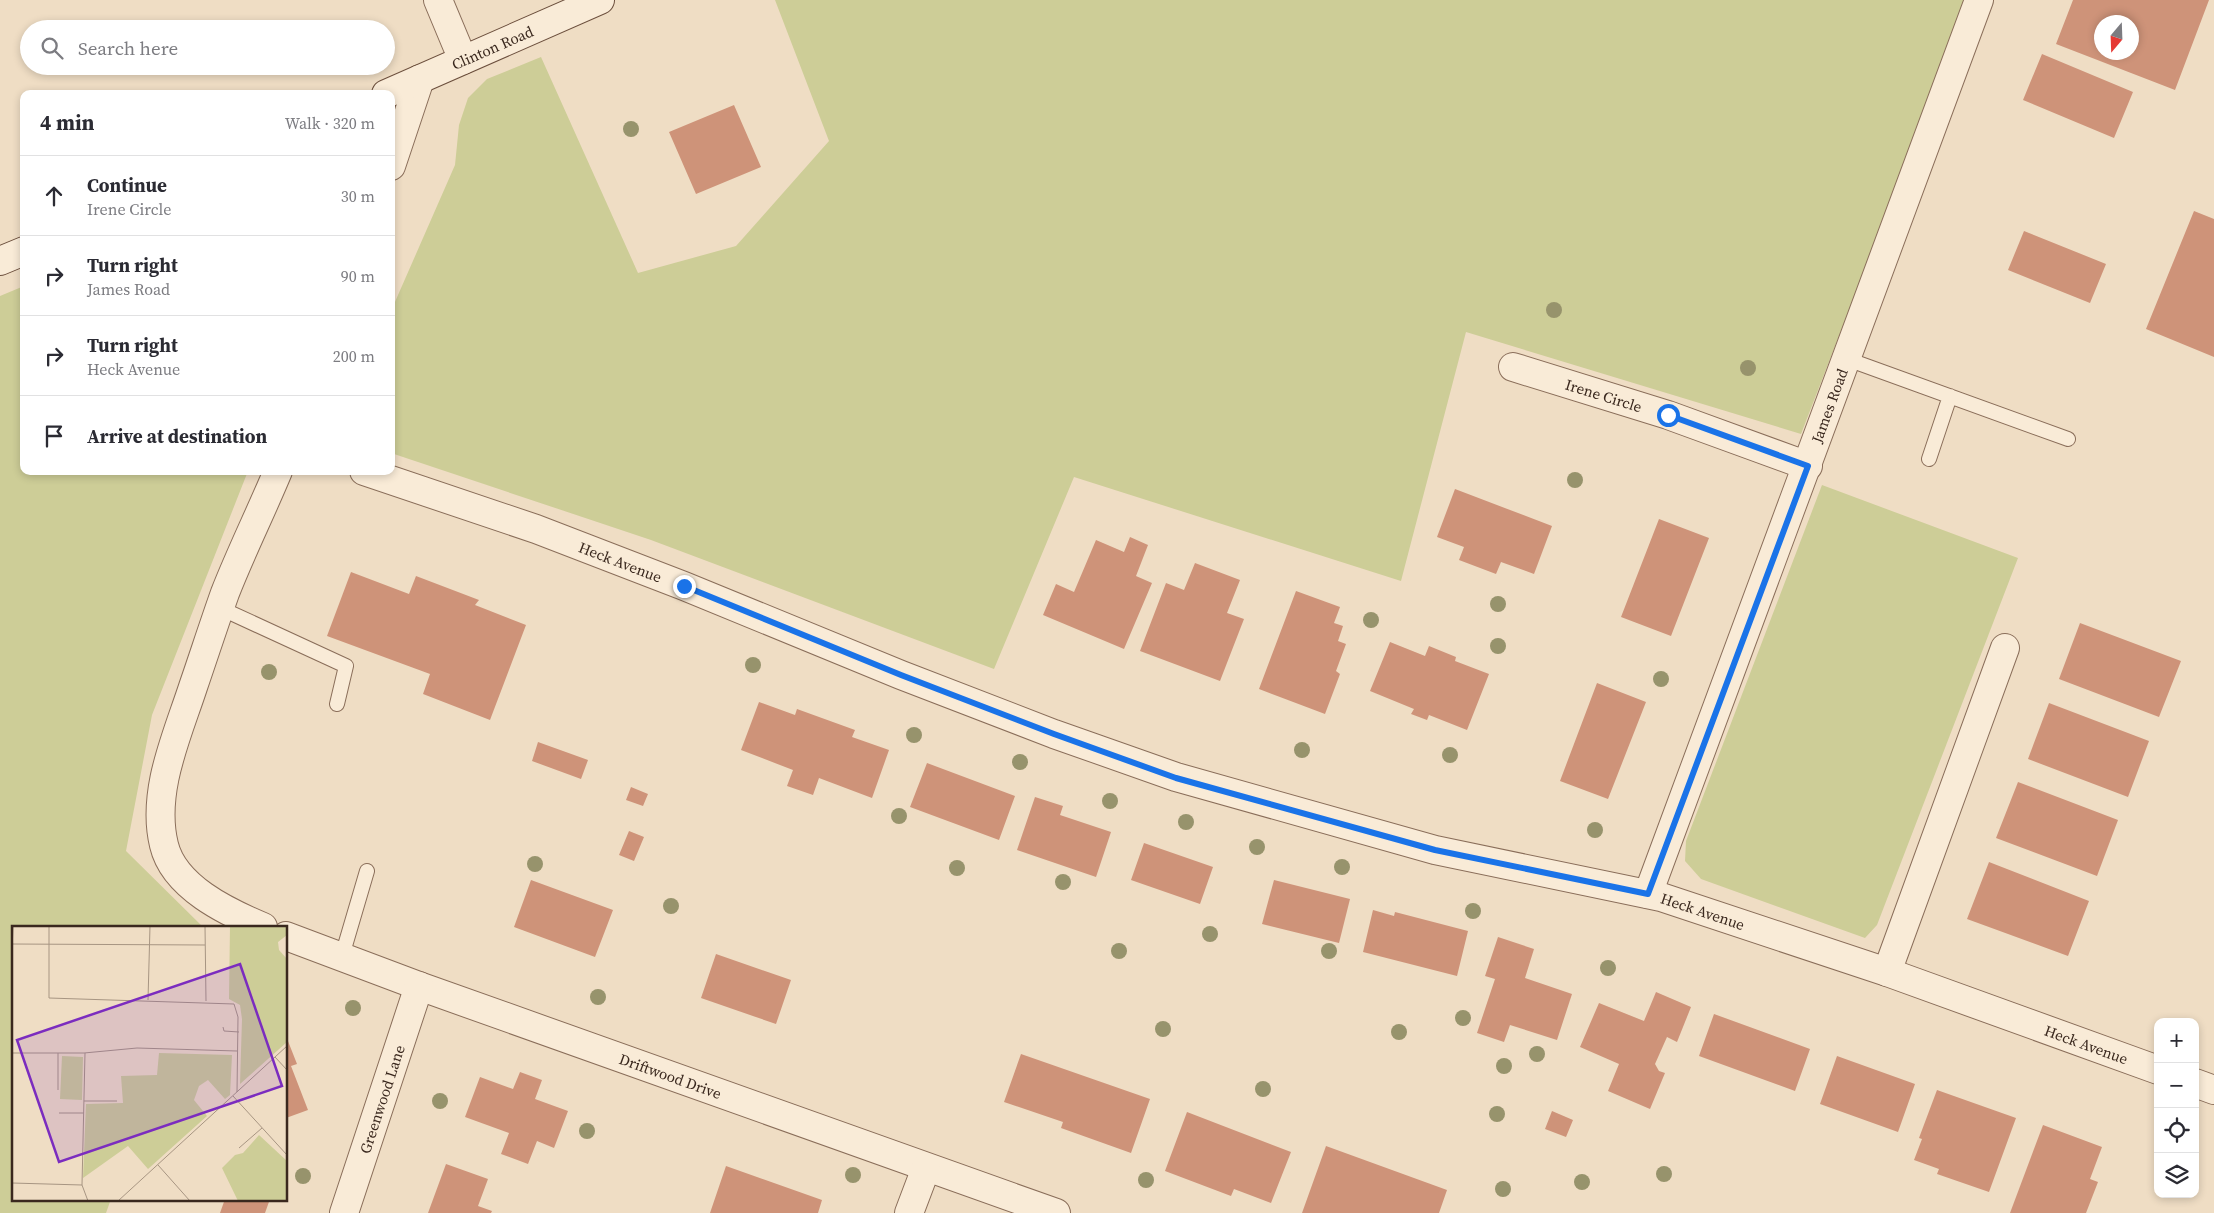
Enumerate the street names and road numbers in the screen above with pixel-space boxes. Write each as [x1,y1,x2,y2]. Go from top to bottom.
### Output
street label: Clinton Road [448,20,537,75]
street label: James Road [1805,365,1852,447]
street label: Irene Circle [1563,373,1645,417]
street label: Heck Avenue [576,536,665,587]
street label: Heck Avenue [1658,887,1748,935]
street label: Heck Avenue [2042,1019,2131,1069]
street label: Greenwood Lane [354,1042,410,1156]
street label: Driftwood Drive [616,1048,725,1104]

